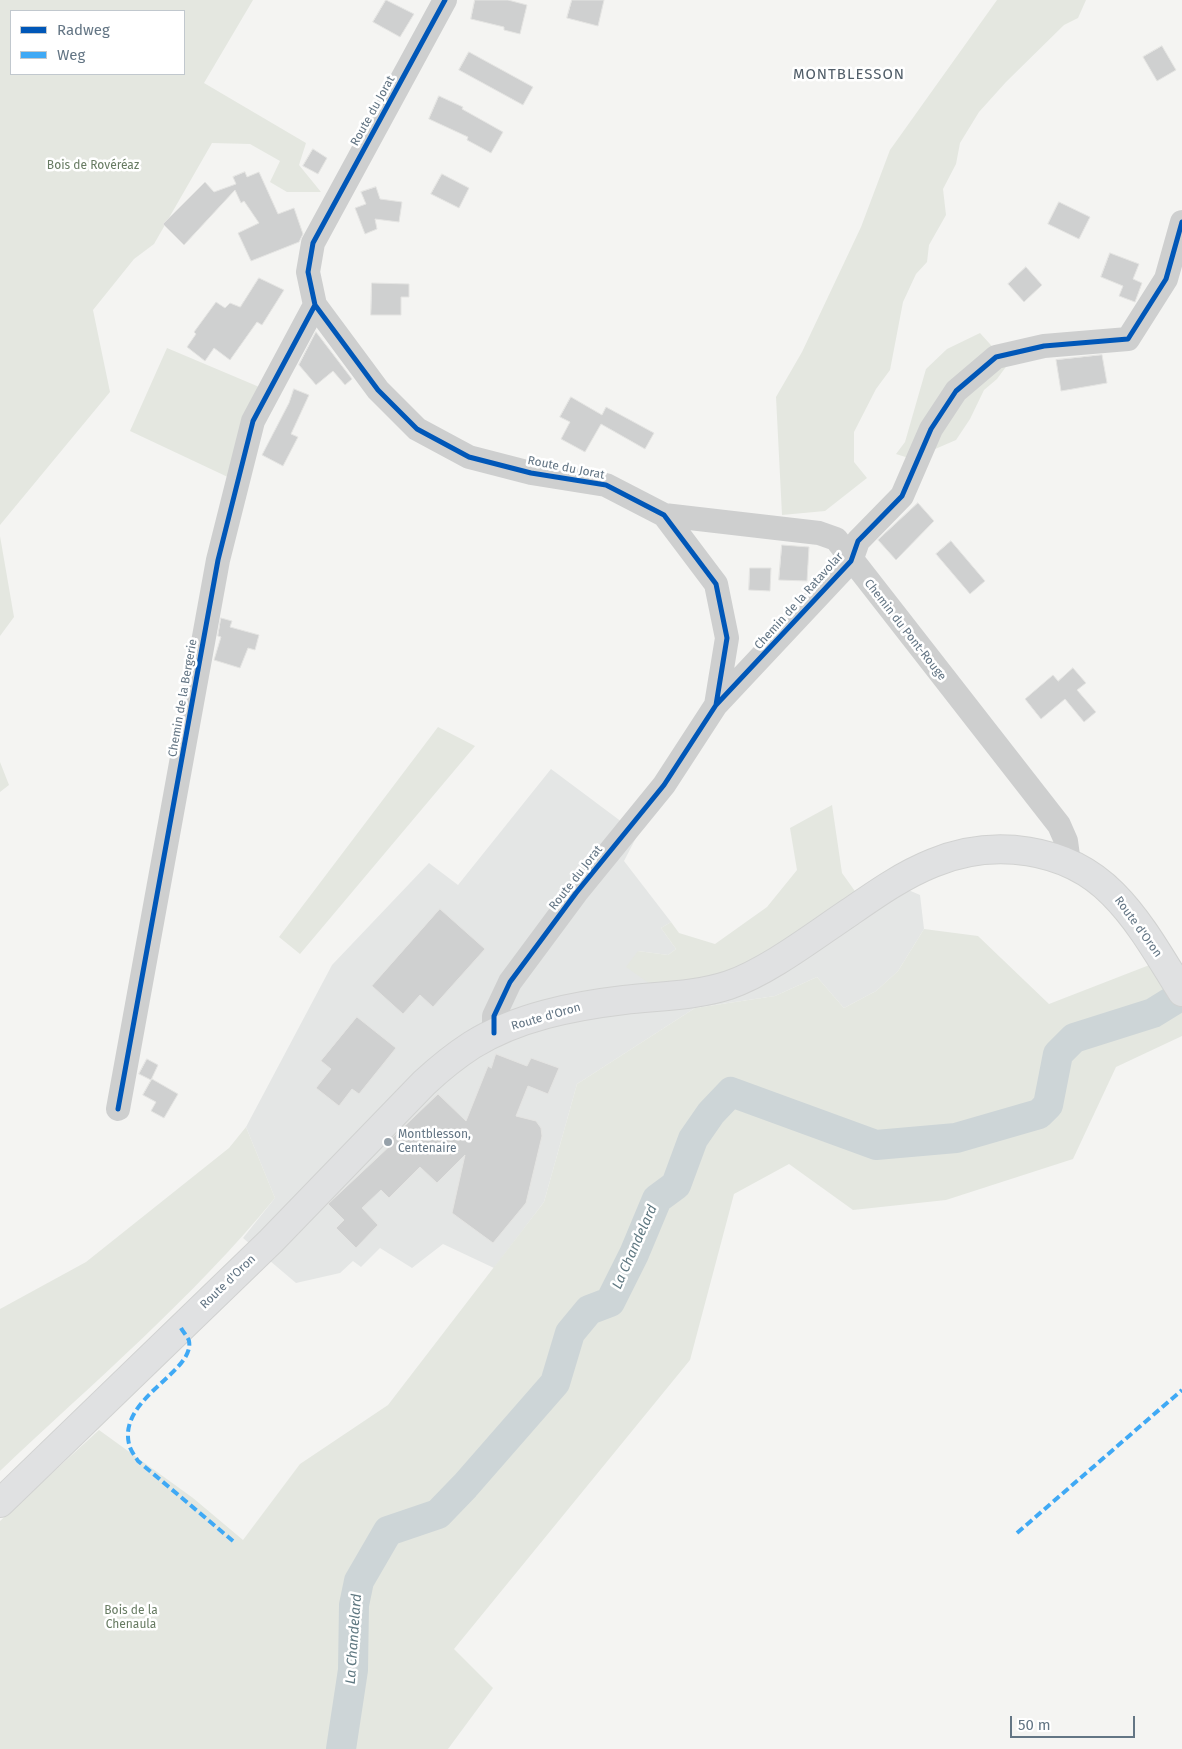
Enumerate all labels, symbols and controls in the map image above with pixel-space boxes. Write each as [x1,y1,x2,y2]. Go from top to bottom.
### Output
legend [10,10,185,75]
text: Radweg [57,21,110,39]
text: Weg [57,46,85,64]
district label: MONTBLESSON [792,66,906,84]
street label: Route du Jorat [348,73,398,149]
park label: Bois de Rovéréaz [47,159,139,173]
street label: Route du Jorat [526,453,606,483]
street label: Chemin de la Ratavolar [752,549,846,653]
street label: Chemin du Pont-Rouge [861,577,949,683]
street label: Chemin de la Bergerie [166,638,200,758]
street label: Route du Jorat [546,843,606,913]
street label: Route d'Oron [1111,894,1165,960]
street label: Route d'Oron [510,1000,582,1034]
place label: Montblesson, Centenaire [398,1128,471,1156]
marker: Montblesson, Centenaire [382,1136,394,1148]
water label: La Chandelard [609,1202,661,1292]
street label: Route d'Oron [197,1252,259,1312]
water label: La Chandelard [342,1593,366,1685]
park label: Bois de la Chenaula [104,1604,158,1632]
scale bar [1012,1706,1137,1738]
text: 50 m [1018,1716,1051,1734]

